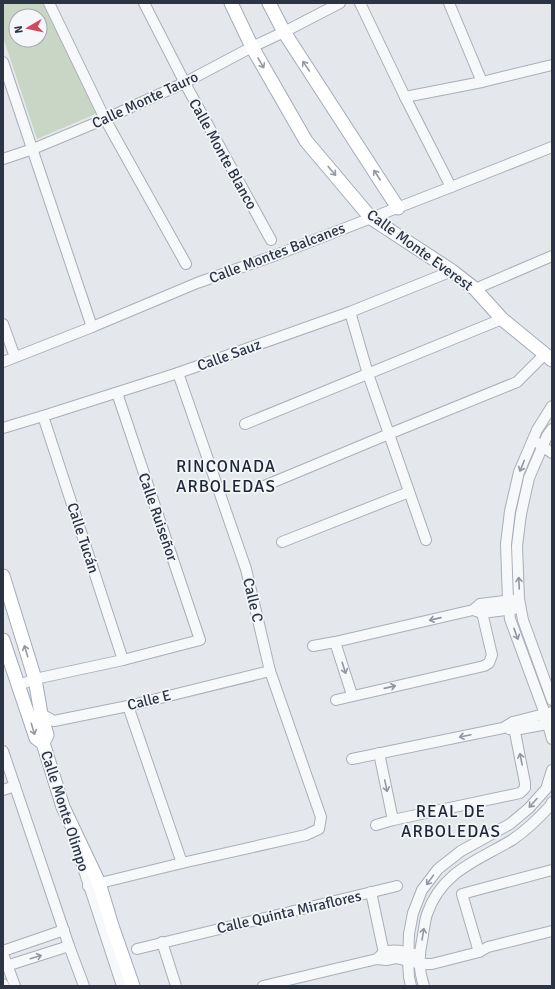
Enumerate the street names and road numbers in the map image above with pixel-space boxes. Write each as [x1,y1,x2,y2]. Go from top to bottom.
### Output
street label: Calle Monte Tauro [89,67,201,132]
street label: Calle Monte Blanco [185,95,261,213]
street label: Calle Monte Everest [363,205,477,295]
street label: Calle Montes Balcanes [206,219,348,287]
street label: Calle Sauz [195,335,264,375]
street label: Calle Ruiseñor [134,470,182,564]
street label: Calle Tucán [63,500,103,576]
street label: Calle C [239,576,267,624]
street label: Calle E [125,686,173,714]
street label: Calle Monte Olimpo [37,748,93,874]
street label: Calle Quinta Miraflores [215,887,363,937]

